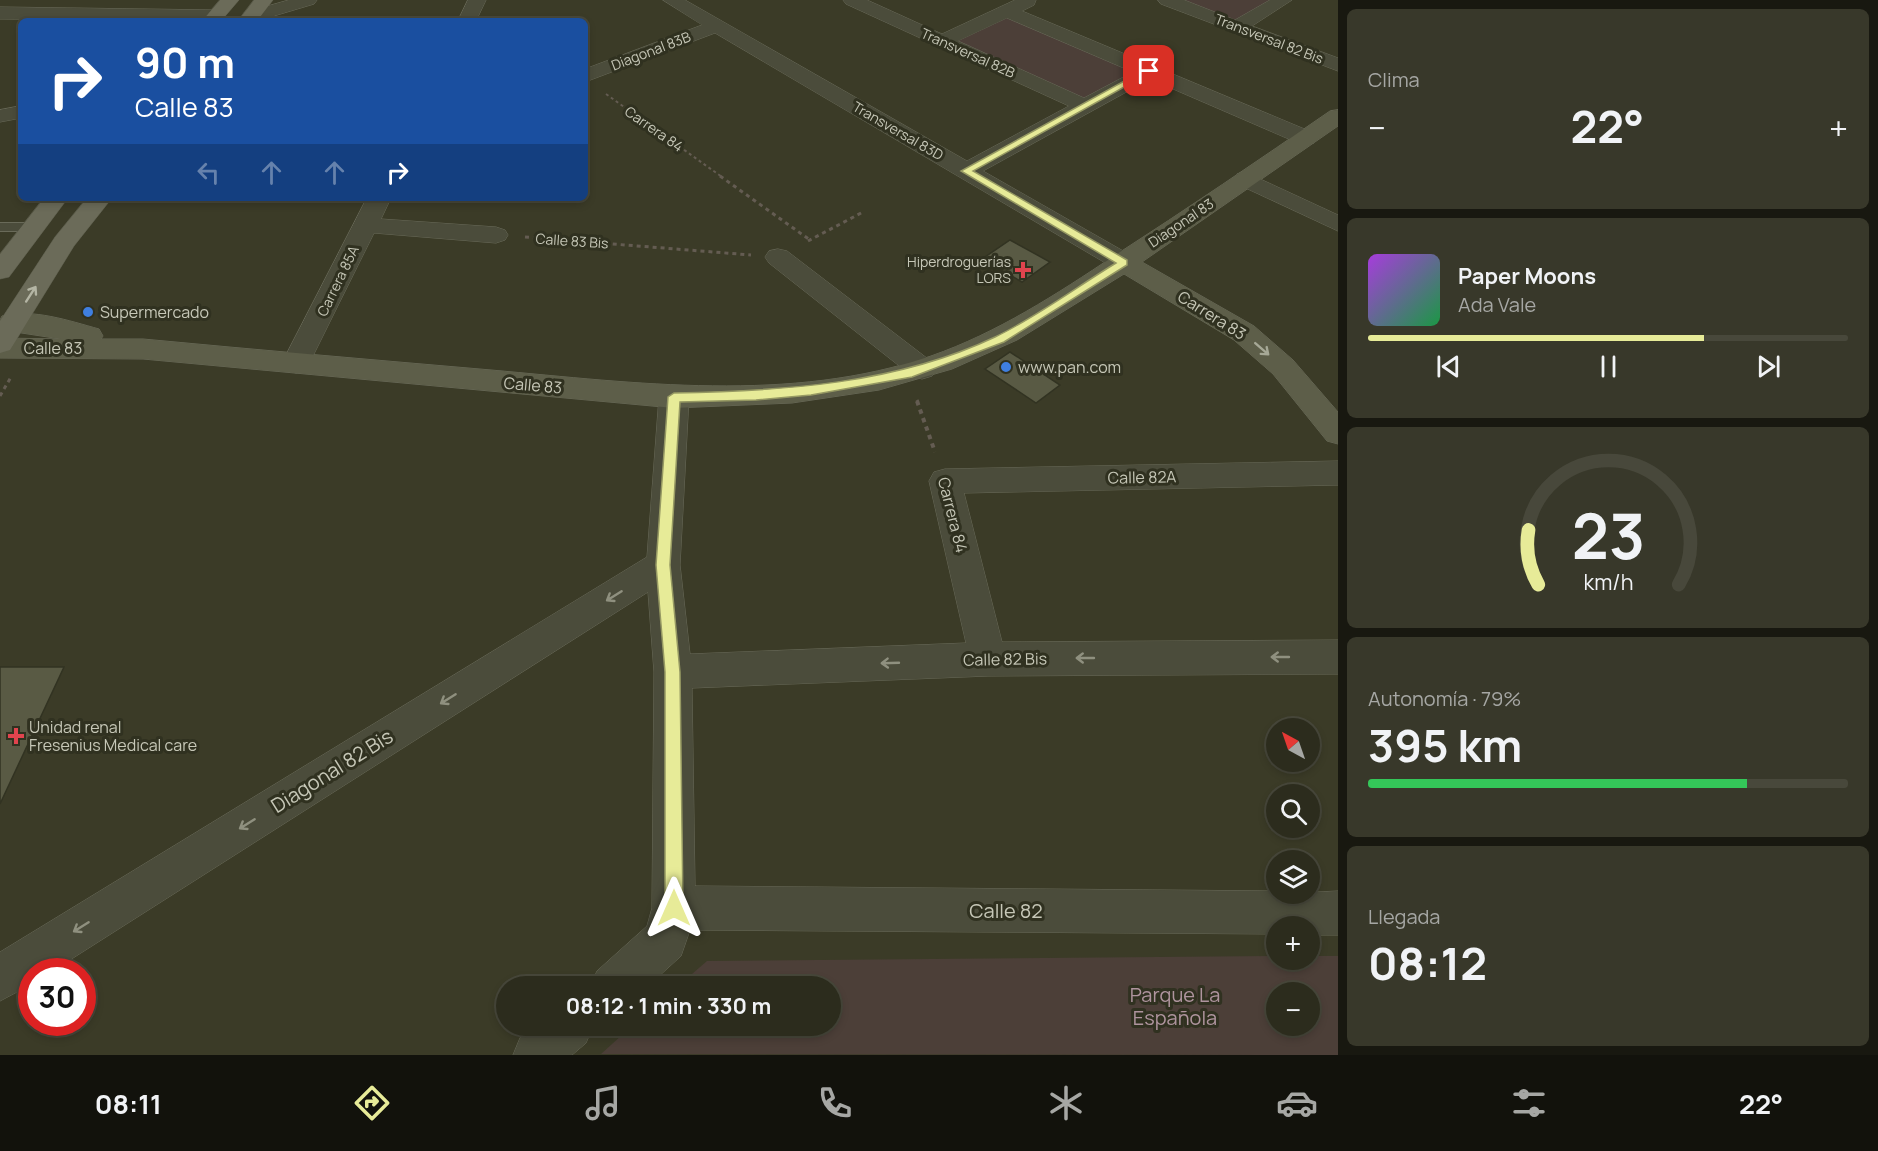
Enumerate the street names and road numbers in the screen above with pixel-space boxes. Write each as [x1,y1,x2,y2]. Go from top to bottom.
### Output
street label: Transversal 82 Bis [1212,9,1326,68]
street label: Transversal 82B [918,23,1019,82]
street label: Diagonal 83B [608,27,694,74]
street label: Transversal 83D [849,97,947,164]
street label: Carrera 84 [621,101,687,156]
street label: Diagonal 83 [1144,194,1217,251]
street label: Calle 83 Bis [535,228,609,253]
street label: Carrera 85A [312,242,363,319]
street label: Carrera 83 [1174,285,1250,345]
street label: Calle 83 [24,337,82,359]
street label: Calle 83 [503,371,563,399]
street label: Calle 82A [1108,465,1176,489]
street label: Carrera 84 [933,475,973,555]
street label: Calle 82 Bis [963,647,1047,671]
street label: Diagonal 82 Bis [266,722,398,819]
street label: Calle 82 [969,897,1043,924]

